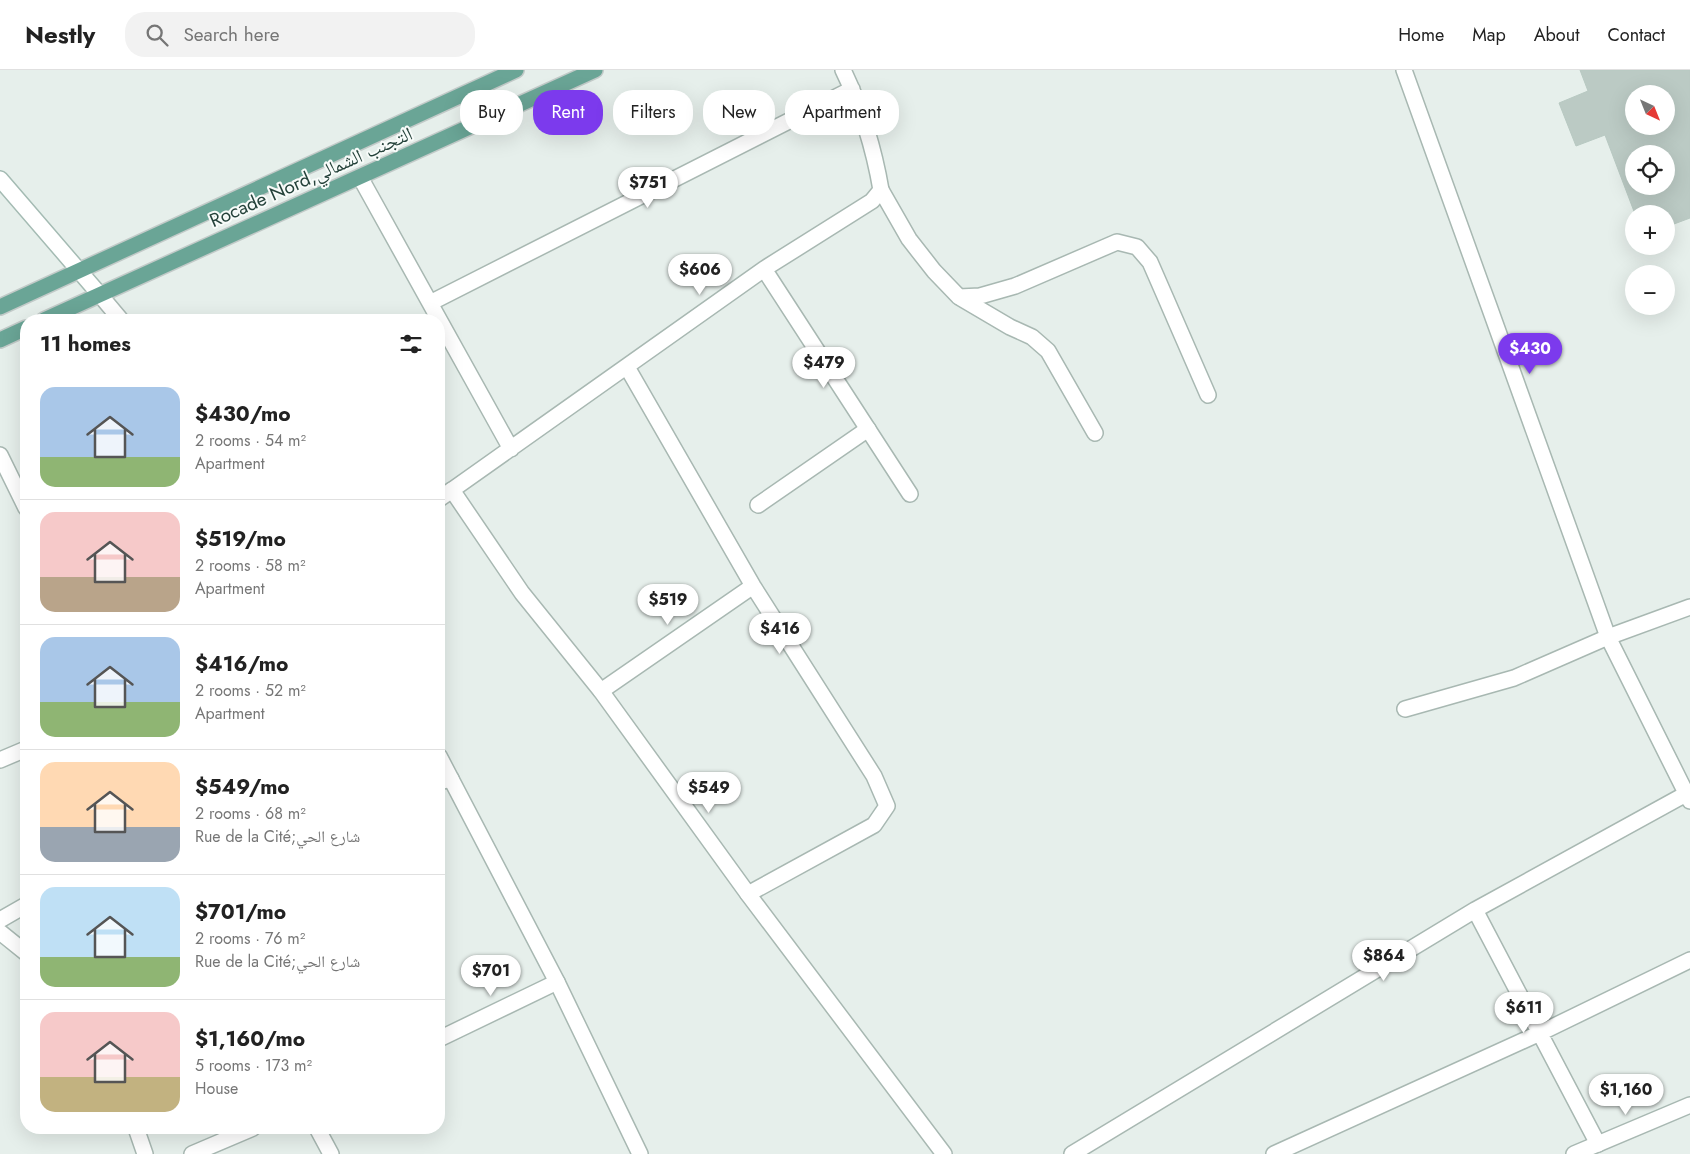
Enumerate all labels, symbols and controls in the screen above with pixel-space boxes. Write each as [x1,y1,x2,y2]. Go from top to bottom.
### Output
search box [125,12,475,57]
text: Nestly [25,17,95,52]
icon: search [143,21,171,49]
text: Search here [183,21,279,48]
text: Home [1398,22,1444,48]
text: Map [1472,22,1506,48]
text: About [1534,22,1579,48]
text: Contact [1607,22,1665,48]
north arrow [1625,85,1675,135]
map controls [1625,85,1675,315]
chip: Buy [460,90,523,135]
chip: Rent [533,90,603,135]
chip: Filters [613,90,693,135]
chip: New [703,90,775,135]
chip: Apartment [785,90,899,135]
street label: Rocade Nord,التجنب الشمالي [205,120,418,236]
button: locate [1625,145,1675,195]
pin: $751 [618,166,678,209]
text: $751 [629,171,667,194]
button: + [1625,205,1675,255]
pin: $606 [670,254,730,296]
text: $606 [679,258,721,281]
button: − [1625,265,1675,315]
text: 11 homes [40,329,131,359]
icon: filters [397,330,425,358]
pin: $430 [1500,332,1560,375]
text: $430 [1509,337,1551,360]
pin: $479 [794,346,854,389]
text: $479 [803,351,845,374]
text: $430/mo [195,399,291,429]
icon: home [80,407,140,467]
text: 2 rooms · 54 m² [195,429,306,452]
text: Apartment [195,452,265,475]
text: $519/mo [195,524,286,554]
icon: home [80,532,140,592]
text: 2 rooms · 58 m² [195,554,306,577]
text: Apartment [195,577,265,600]
pin: $519 [638,584,698,626]
text: $519 [648,588,688,611]
pin: $416 [750,612,810,655]
text: $416 [760,617,800,640]
text: $416/mo [195,649,288,679]
icon: home [80,657,140,717]
text: 2 rooms · 52 m² [195,679,306,702]
text: Apartment [195,702,265,725]
text: $549/mo [195,772,290,802]
pin: $549 [679,772,739,814]
text: $549 [688,776,730,799]
icon: home [80,782,140,842]
text: 2 rooms · 68 m² [195,802,306,825]
text: Rue de la Cité;شارع الحي [195,825,360,848]
text: $701/mo [195,897,286,927]
icon: home [80,907,140,967]
text: 2 rooms · 76 m² [195,927,305,950]
pin: $864 [1354,940,1414,982]
text: $864 [1363,944,1405,967]
text: Rue de la Cité;شارع الحي [195,950,360,973]
pin: $701 [461,954,521,997]
text: $701 [472,959,510,982]
pin: $611 [1494,992,1554,1034]
text: $611 [1506,996,1542,1019]
text: $1,160/mo [195,1024,305,1054]
icon: home [80,1032,140,1092]
text: 5 rooms · 173 m² [195,1054,312,1077]
pin: $1,160 [1585,1074,1667,1116]
text: House [195,1077,238,1100]
text: $1,160 [1600,1078,1652,1101]

